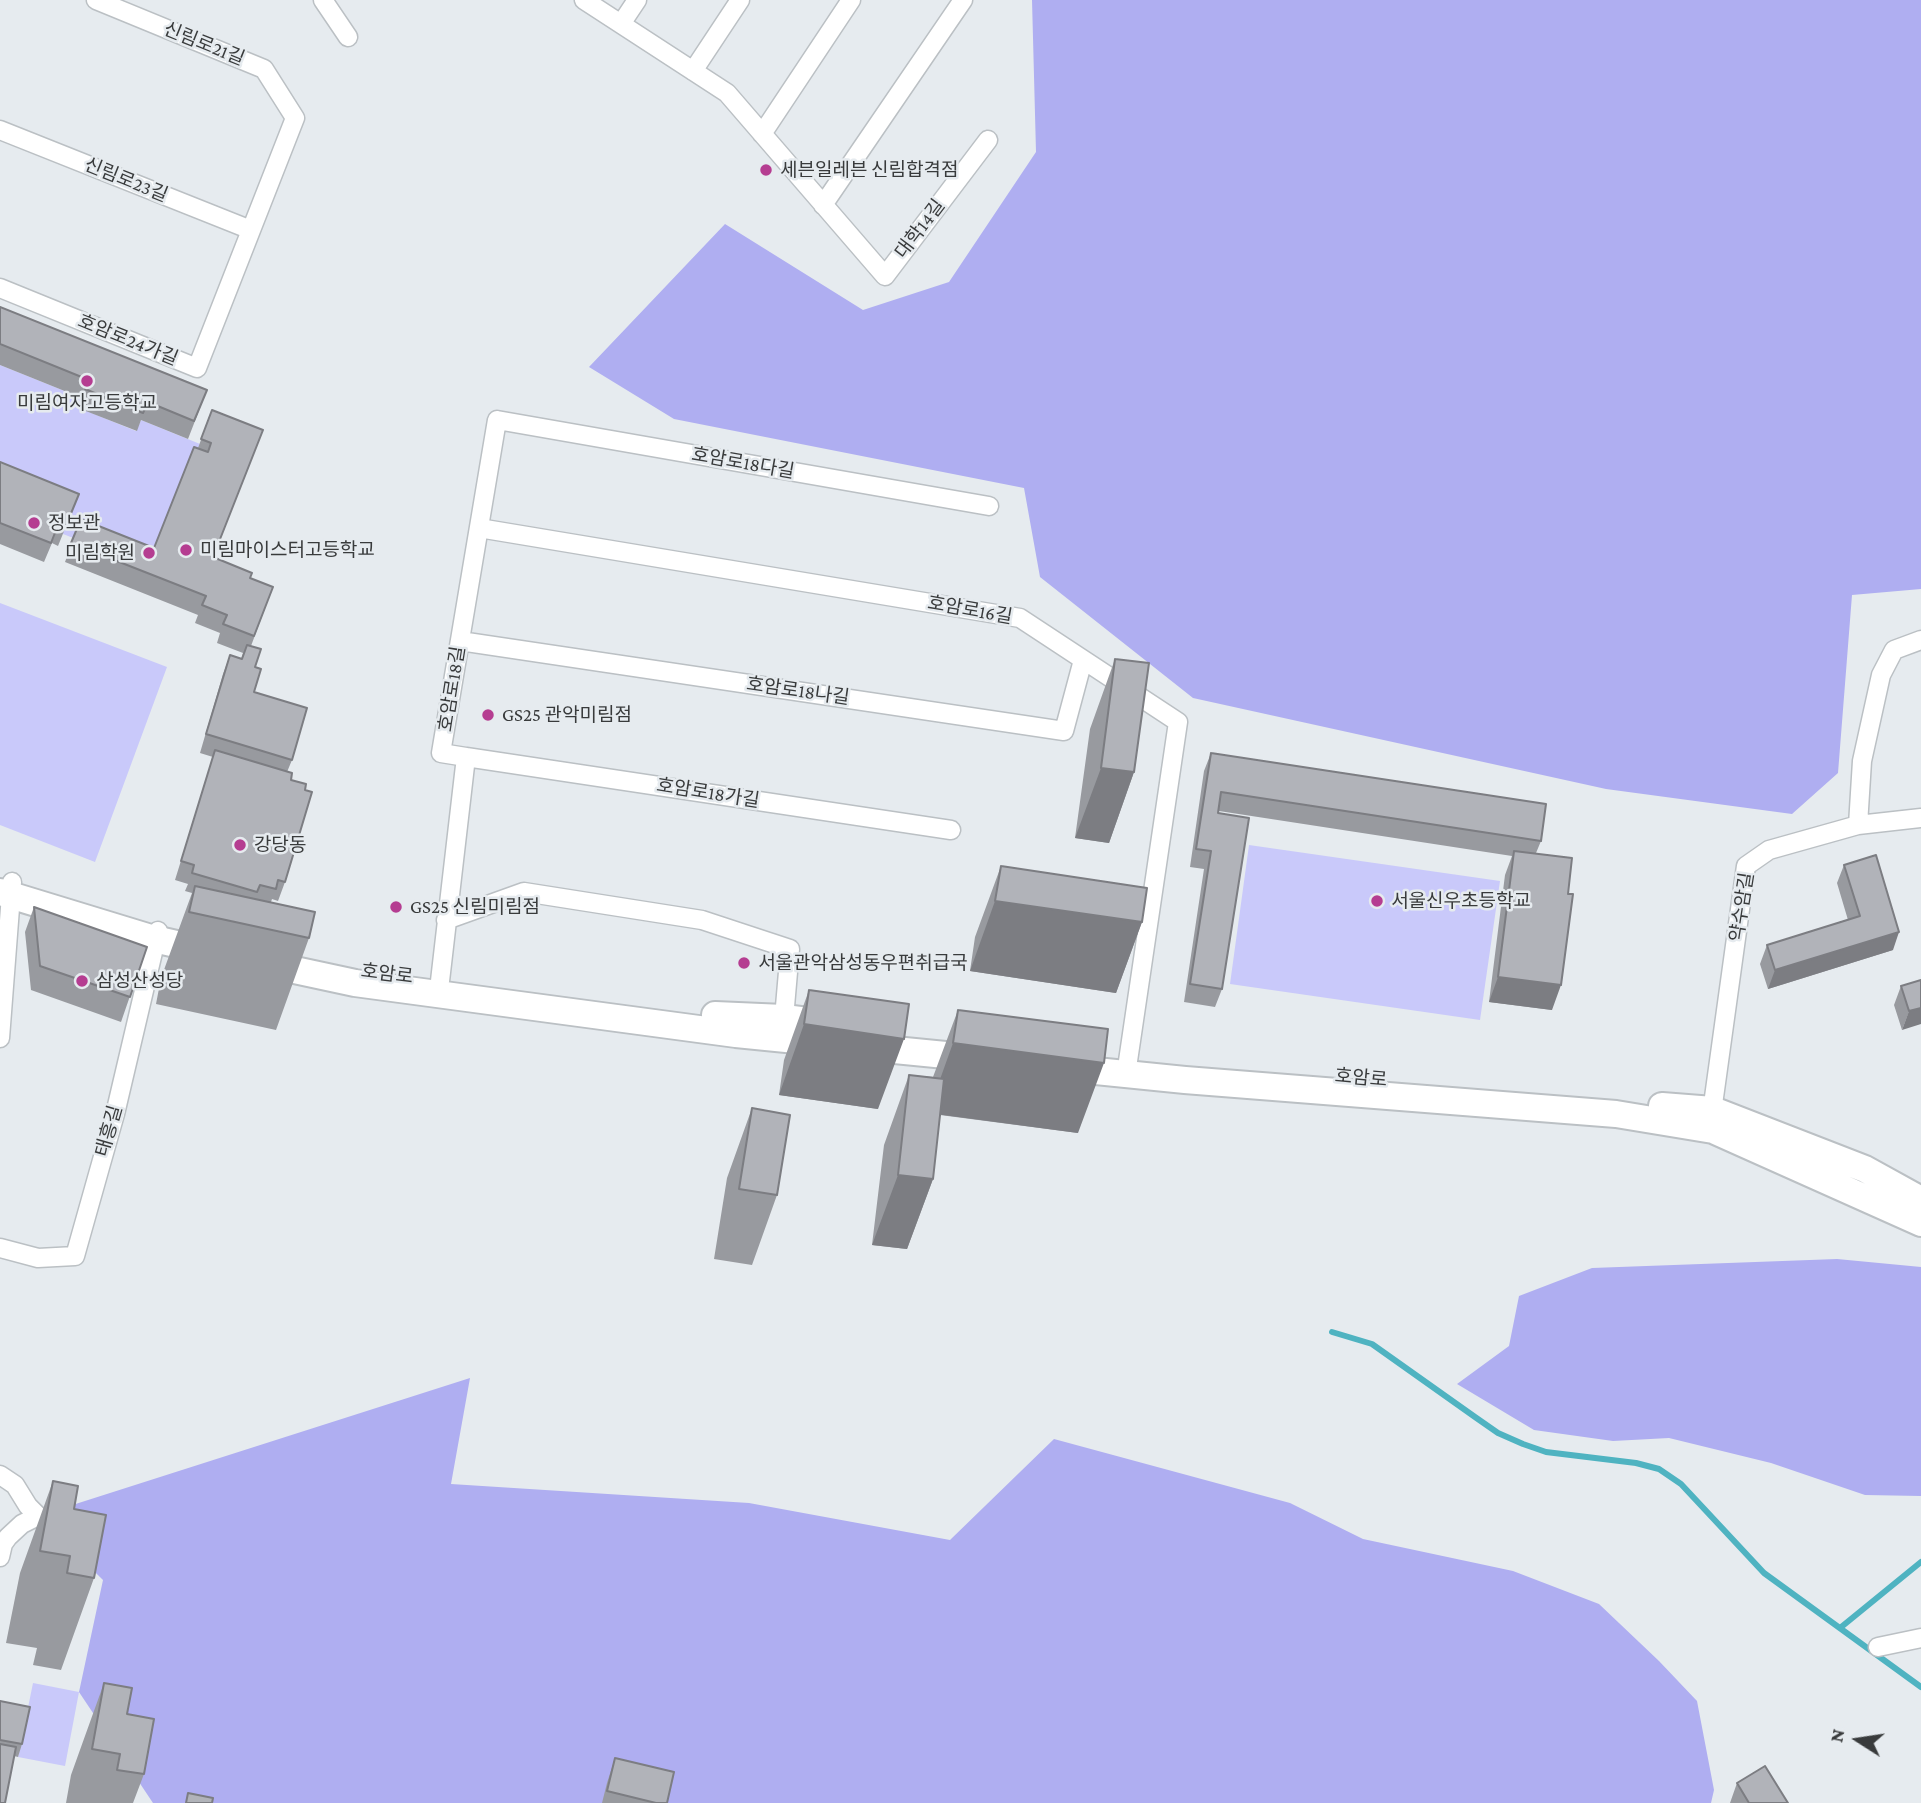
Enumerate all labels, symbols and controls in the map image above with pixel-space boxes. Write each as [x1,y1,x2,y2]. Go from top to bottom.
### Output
street label: 신림로21길 [160,17,248,71]
street label: 신림로23길 [81,153,171,207]
place label: 세븐일레븐 신림합격점 [780,159,958,181]
marker: 세븐일레븐 신림합격점 [758,162,774,178]
street label: 대학14길 [890,195,950,263]
street label: 호암로24가길 [75,310,181,370]
marker: 미림여자고등학교 [79,373,95,389]
place label: 미림여자고등학교 [17,392,157,414]
street label: 호암로18다길 [690,443,796,483]
place label: 정보관 [48,512,100,534]
marker: 정보관 [26,515,42,531]
place label: 미림마이스터고등학교 [200,539,375,561]
place label: 미림학원 [65,542,135,564]
marker: 미림마이스터고등학교 [178,542,194,558]
marker: 미림학원 [141,545,157,561]
street label: 호암로16길 [926,591,1014,629]
street label: 호암로18길 [434,645,470,733]
street label: 호암로18나길 [745,672,851,710]
place label: GS25 관악미림점 [502,704,632,726]
marker: GS25 관악미림점 [480,707,496,723]
street label: 호암로18가길 [655,774,761,812]
place label: 강당동 [254,834,306,856]
marker: 강당동 [232,837,248,853]
street label: 약수암길 [1725,871,1759,943]
place label: 서울신우초등학교 [1391,890,1531,912]
marker: 서울신우초등학교 [1369,893,1385,909]
place label: GS25 신림미림점 [410,896,540,918]
marker: GS25 신림미림점 [388,899,404,915]
place label: 서울관악삼성동우편취급국 [758,952,968,974]
marker: 서울관악삼성동우편취급국 [736,955,752,971]
street label: 호암로 [360,959,414,989]
place label: 삼성산성당 [96,970,183,992]
marker: 삼성산성당 [74,973,90,989]
street label: 호암로 [1334,1064,1388,1092]
street label: 태흥길 [91,1103,127,1159]
north arrow [1823,1705,1893,1775]
text: N [1825,1727,1849,1744]

